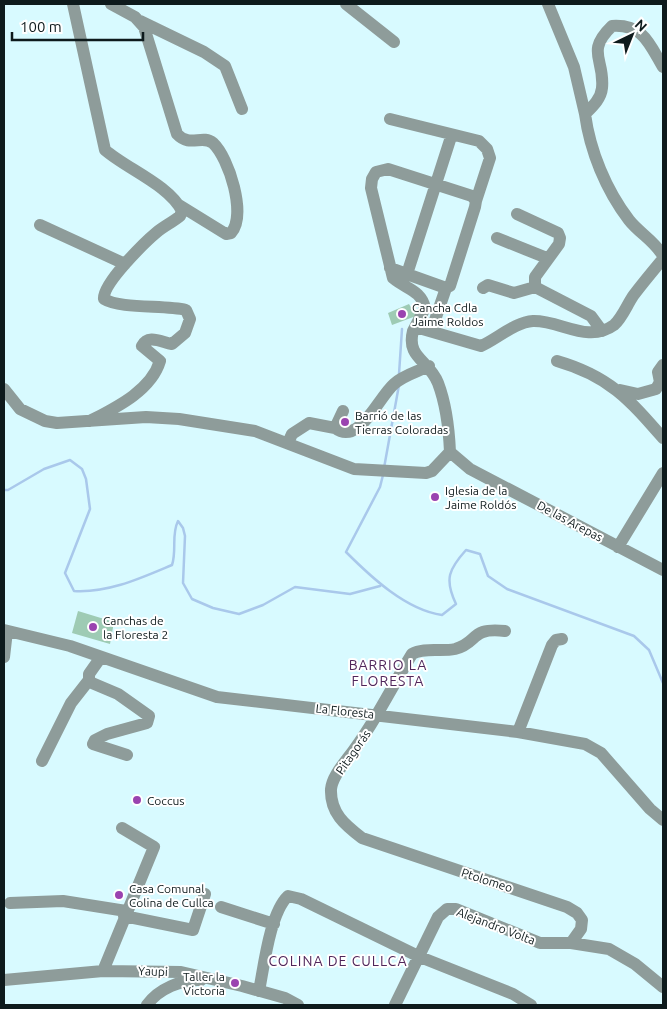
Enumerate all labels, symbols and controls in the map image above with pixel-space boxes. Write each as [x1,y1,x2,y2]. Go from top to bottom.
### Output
scale bar [12,10,144,42]
north arrow [607,10,657,60]
text: N [632,16,650,35]
text: 100 m [20,18,62,35]
place label: Cancha Cdla Jaime Roldos [412,301,484,328]
marker: Cancha Cdla Jaime Roldos [396,308,408,320]
place label: Barrió de las Tierras Coloradas [355,409,448,436]
marker: Barrió de las Tierras Coloradas [339,416,351,428]
place label: Iglesia de la Jaime Roldós [445,484,517,511]
marker: Iglesia de la Jaime Roldós [429,491,441,503]
street label: De las Arepas [535,498,605,544]
place label: Canchas de la Floresta 2 [103,614,168,641]
marker: Canchas de la Floresta 2 [87,621,99,633]
district label: BARRIO LA FLORESTA [349,657,427,689]
street label: La Floresta [315,701,375,721]
street label: Pitagorás [333,727,373,777]
marker: Coccus [131,794,143,806]
place label: Coccus [147,794,185,807]
street label: Ptolomeo [460,866,514,894]
place label: Casa Comunal Colina de Cullca [129,882,214,909]
marker: Casa Comunal Colina de Cullca [113,889,125,901]
street label: Alejandro Volta [455,905,537,947]
district label: COLINA DE CULLCA [268,953,408,969]
street label: Yaupi [138,964,168,978]
place label: Taller la Victoria [183,970,225,997]
marker: Taller la Victoria [229,977,241,989]

